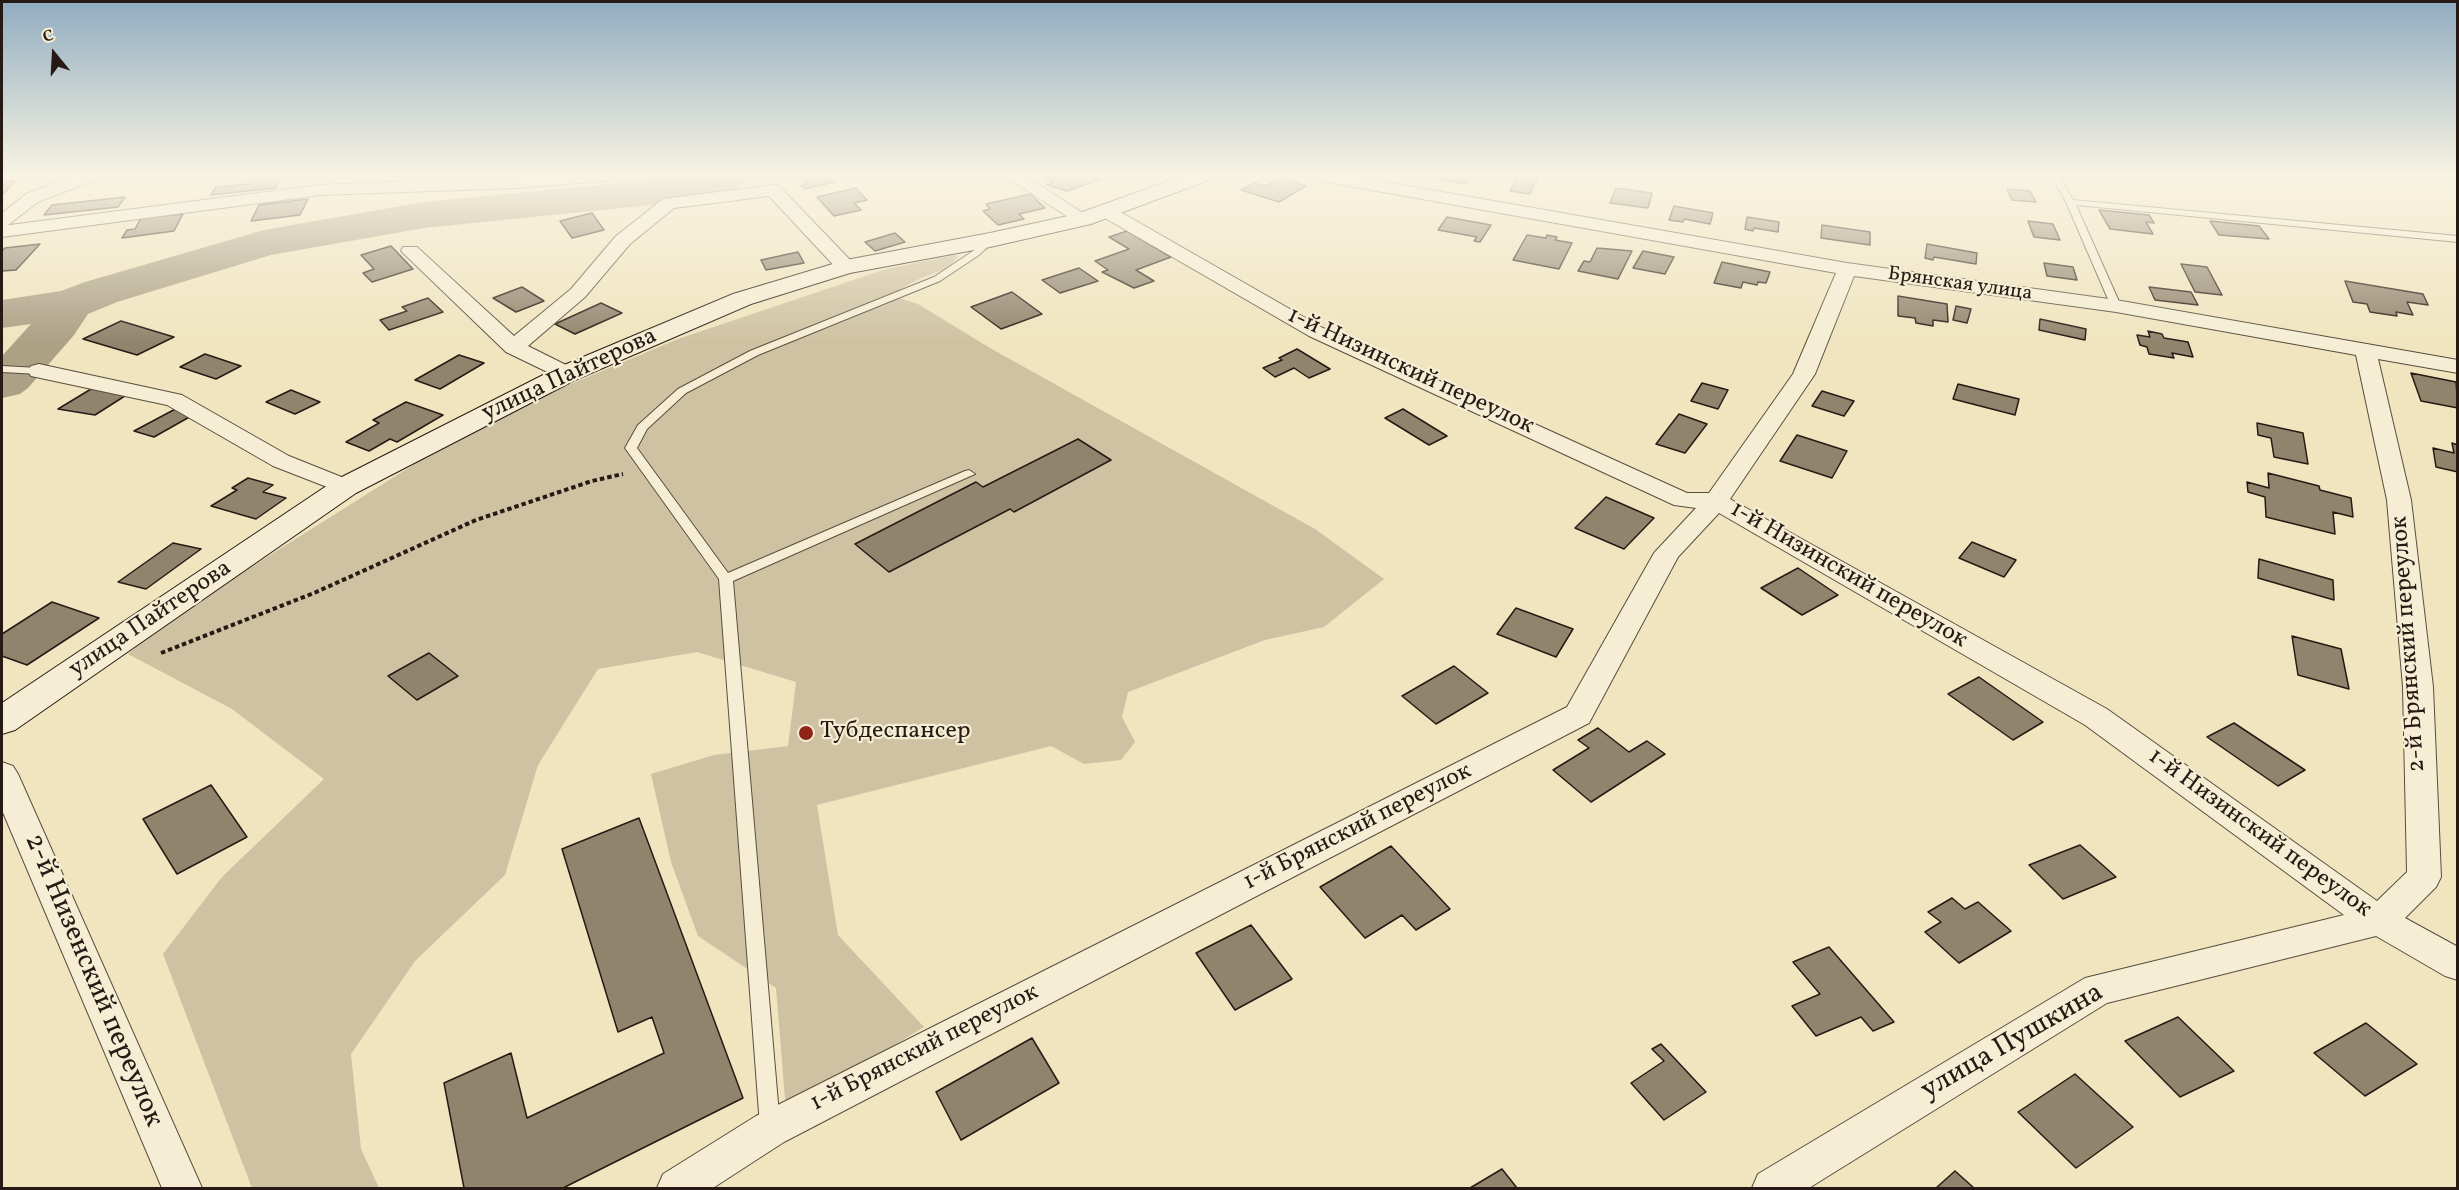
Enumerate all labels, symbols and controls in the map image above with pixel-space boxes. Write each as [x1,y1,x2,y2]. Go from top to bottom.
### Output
north arrow [24,24,84,84]
text: С [40,25,57,49]
street label: Брянская улица [1886,263,2034,307]
street label: 1-й Низинский переулок [1282,302,1538,442]
street label: улица Пайтерова [478,323,662,429]
street label: 1-й Низинский переулок [1724,496,1972,656]
street label: 2-й Брянский переулок [2387,515,2433,773]
street label: улица Пайтерова [64,555,238,685]
place label: Тубдеспансер [820,719,971,747]
marker: Тубдеспансер [797,724,815,742]
street label: 1-й Низинский переулок [2142,743,2376,925]
street label: 1-й Брянский переулок [1239,758,1477,898]
street label: 2-й Низенский переулок [15,829,169,1133]
street label: улица Пушкина [1916,977,2110,1109]
street label: 1-й Брянский переулок [806,979,1044,1119]

